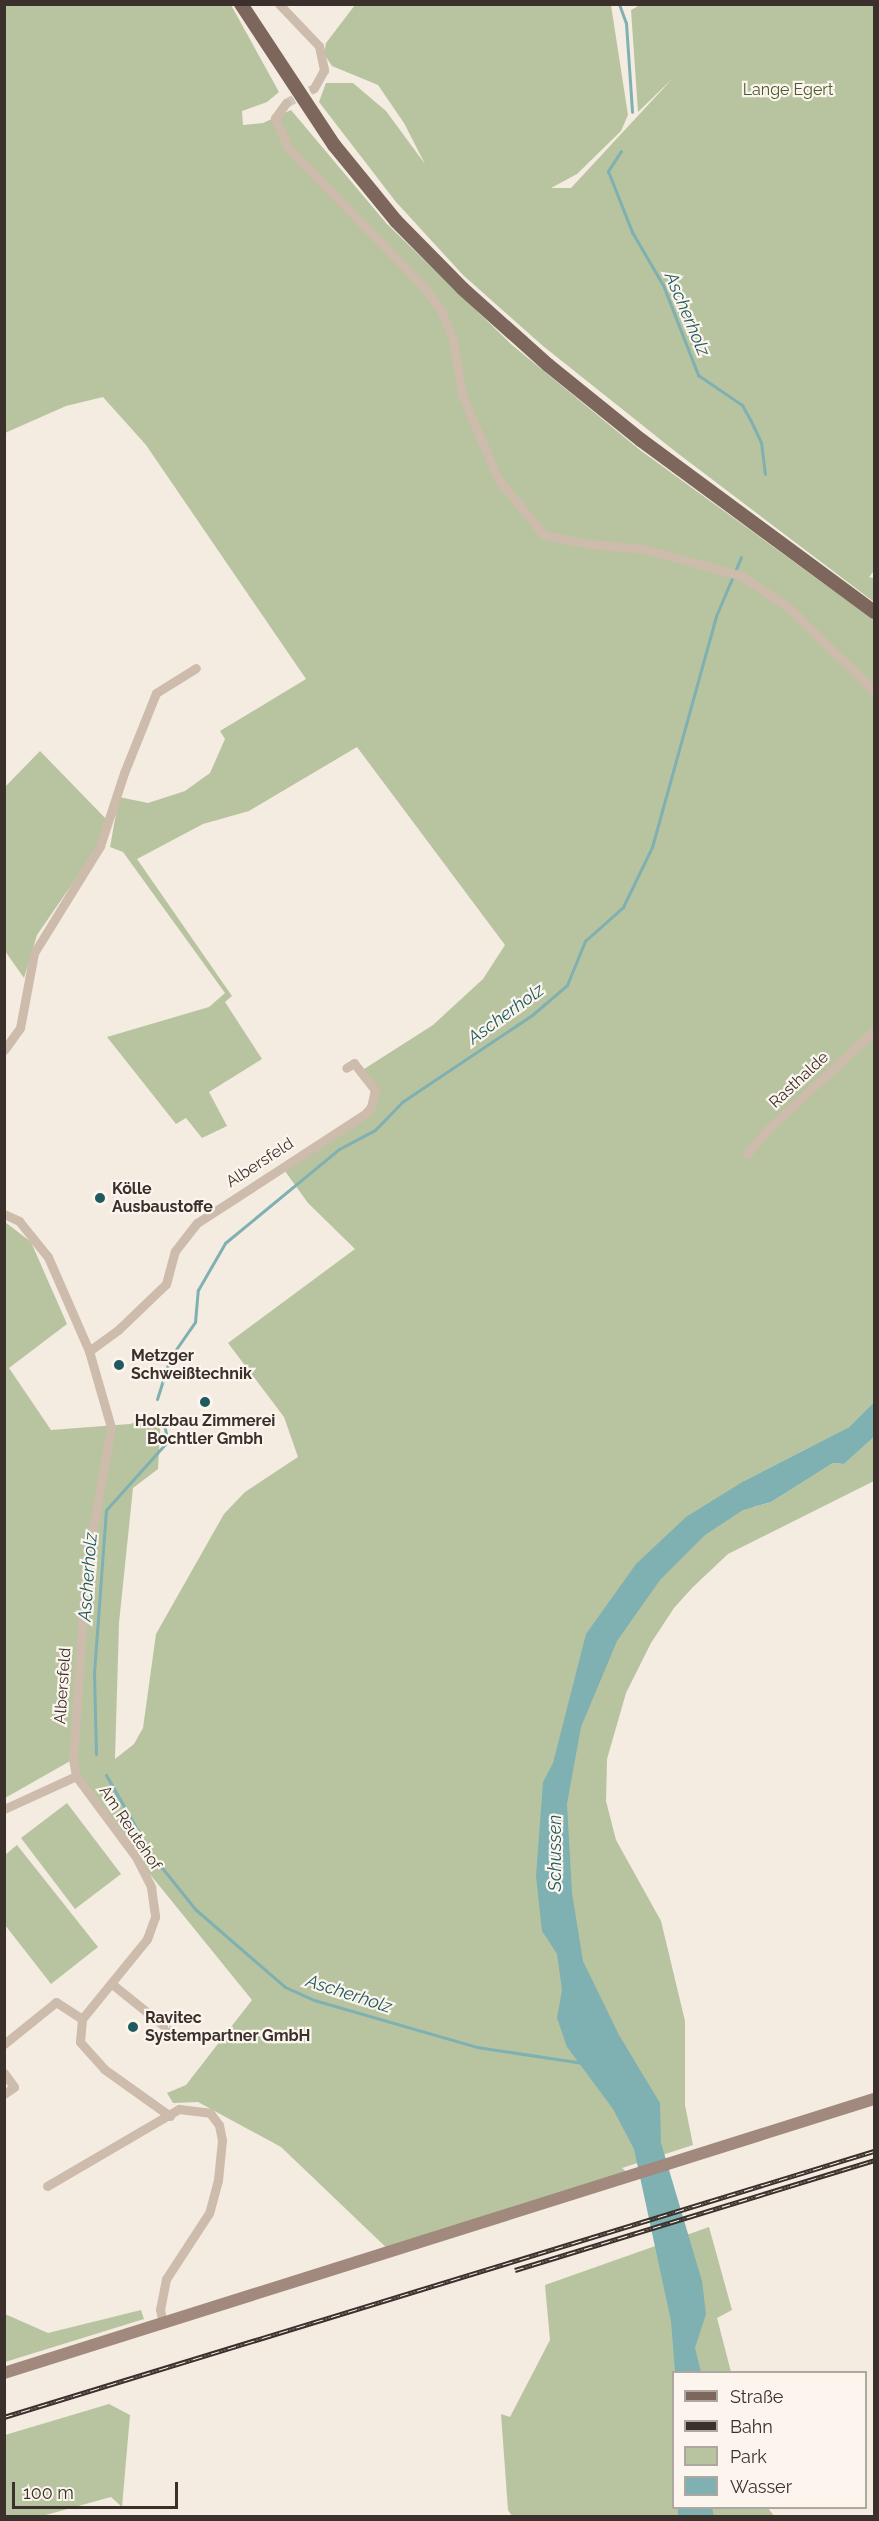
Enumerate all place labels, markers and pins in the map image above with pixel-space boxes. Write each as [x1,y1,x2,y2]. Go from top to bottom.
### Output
place label: Kölle Ausbaustoffe [112,1179,213,1217]
marker: Kölle Ausbaustoffe [93,1191,107,1205]
place label: Metzger Schweißtechnik [131,1346,252,1384]
marker: Metzger Schweißtechnik [112,1358,126,1372]
marker: Holzbau Zimmerei Bochtler Gmbh [198,1395,212,1409]
place label: Holzbau Zimmerei Bochtler Gmbh [135,1411,275,1449]
place label: Ravitec Systempartner GmbH [145,2008,311,2046]
marker: Ravitec Systempartner GmbH [126,2020,140,2034]

